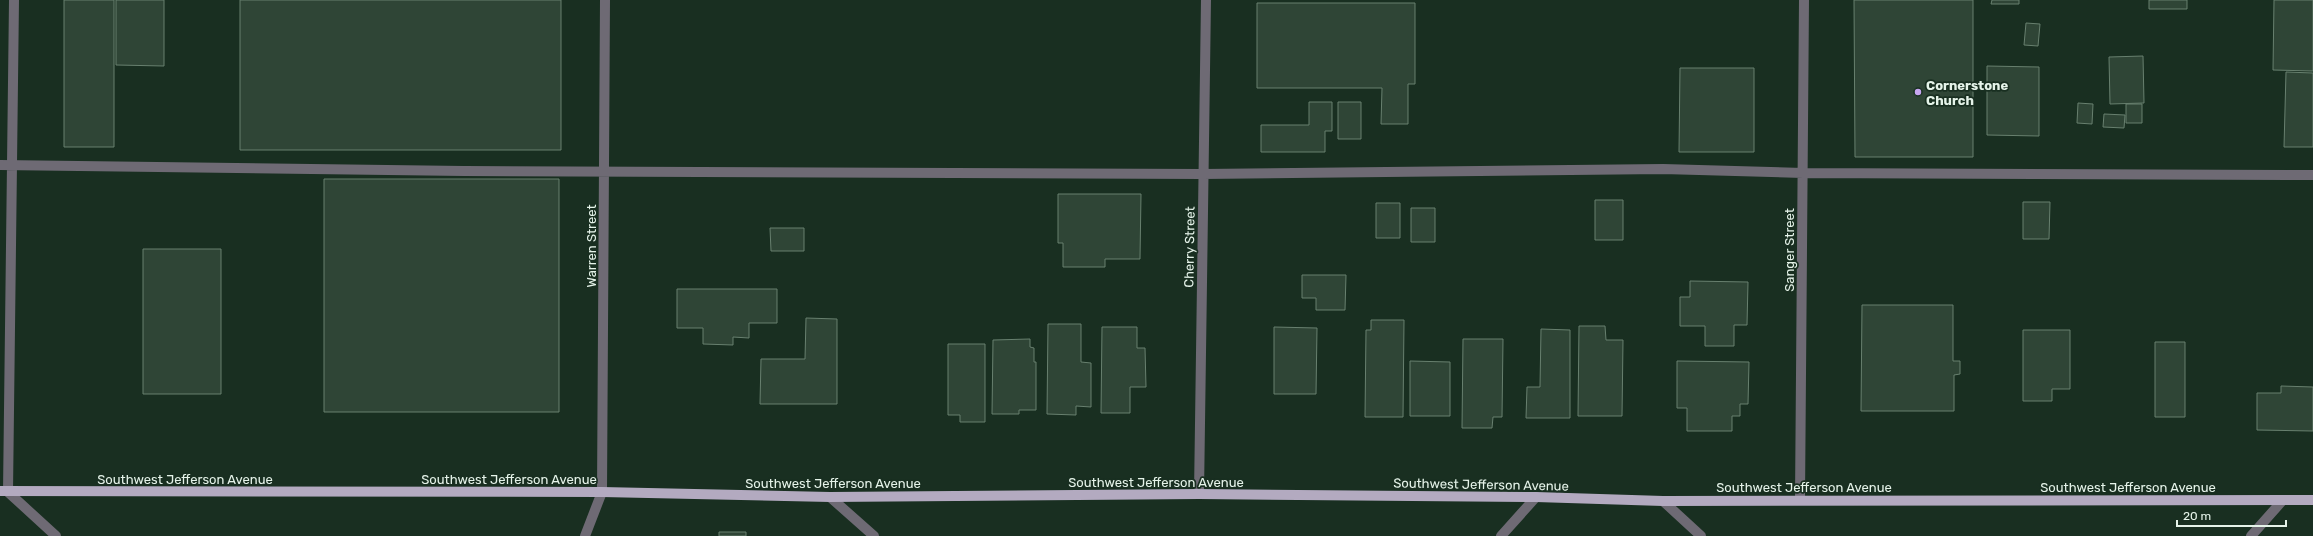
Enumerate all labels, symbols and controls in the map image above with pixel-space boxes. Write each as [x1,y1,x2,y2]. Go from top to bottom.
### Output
place label: Cornerstone Church [1926,78,2008,108]
marker: Cornerstone Church [1913,87,1923,97]
street label: Warren Street [584,205,599,287]
street label: Cherry Street [1181,206,1198,288]
street label: Sanger Street [1782,208,1798,292]
street label: Southwest Jefferson Avenue [97,472,273,487]
street label: Southwest Jefferson Avenue [421,472,597,487]
street label: Southwest Jefferson Avenue [1068,475,1244,490]
street label: Southwest Jefferson Avenue [1393,475,1569,494]
street label: Southwest Jefferson Avenue [745,476,921,491]
street label: Southwest Jefferson Avenue [1716,480,1892,495]
street label: Southwest Jefferson Avenue [2040,480,2216,495]
scale bar [2177,502,2286,528]
text: 20 m [2183,509,2211,523]

